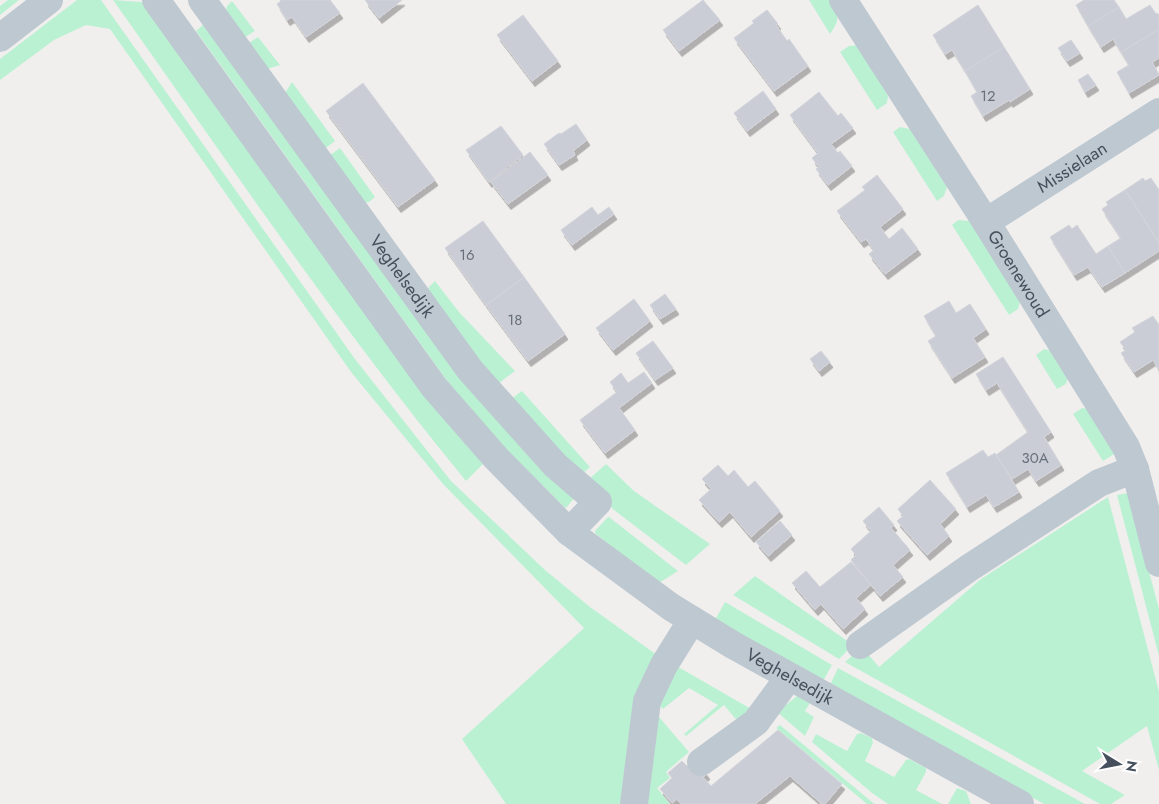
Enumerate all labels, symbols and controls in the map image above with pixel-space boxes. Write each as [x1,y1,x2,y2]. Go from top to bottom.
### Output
house number: 12 [980,85,996,107]
street label: Missielaan [1032,135,1112,199]
street label: Groenewoud [981,225,1055,323]
street label: Veghelsedijk [363,229,441,323]
house number: 16 [459,244,475,266]
house number: 18 [508,309,522,331]
house number: 30A [1021,447,1049,469]
street label: Veghelsedijk [741,642,839,711]
north arrow [1094,739,1144,789]
text: N [1121,759,1143,773]

